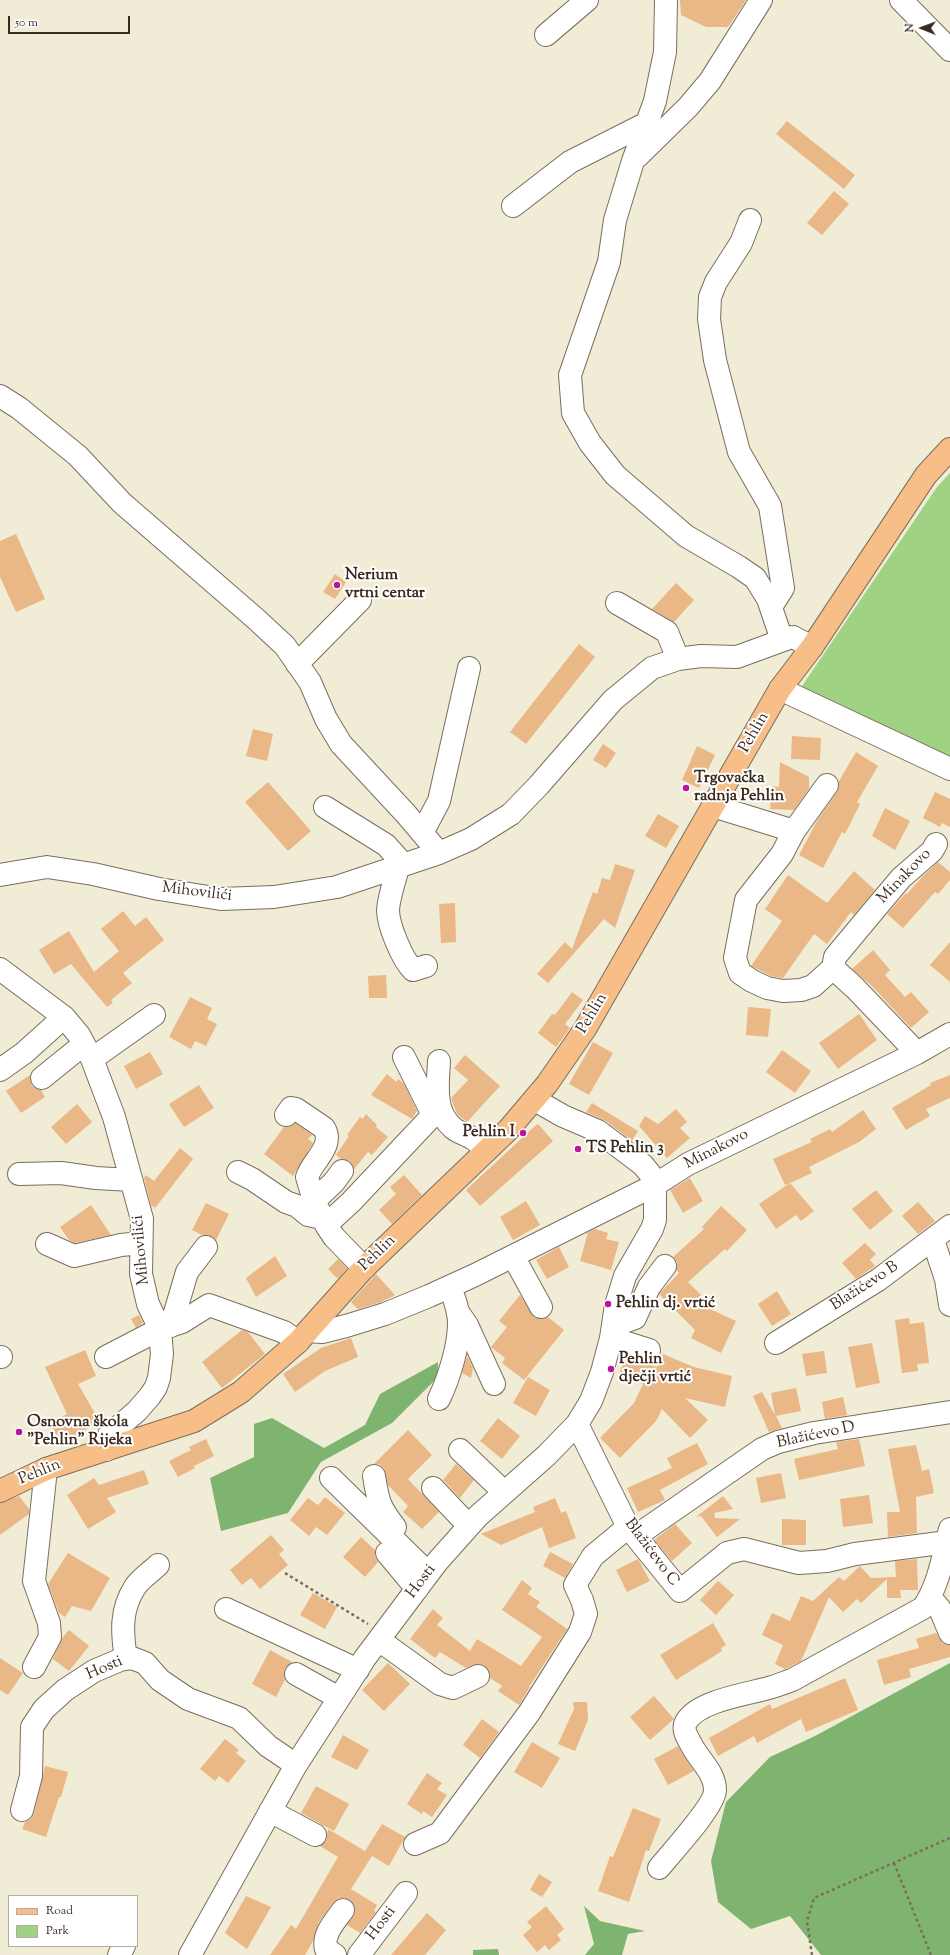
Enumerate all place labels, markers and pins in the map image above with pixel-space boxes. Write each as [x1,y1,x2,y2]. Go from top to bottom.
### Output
place label: Nerium vrtni centar [345,566,425,604]
marker: Nerium vrtni centar [332,580,342,590]
place label: Trgovačka radnja Pehlin [694,769,784,807]
marker: Trgovačka radnja Pehlin [681,783,691,793]
place label: Pehlin I [463,1123,515,1143]
marker: Pehlin I [518,1128,528,1138]
place label: TS Pehlin 3 [586,1139,664,1159]
marker: TS Pehlin 3 [573,1144,583,1154]
place label: Pehlin dj. vrtić [616,1294,715,1314]
marker: Pehlin dj. vrtić [603,1299,613,1309]
place label: Pehlin dječji vrtić [619,1350,691,1388]
marker: Pehlin dječji vrtić [606,1364,616,1374]
place label: Osnovna škola "Pehlin" Rijeka [27,1413,132,1451]
marker: Osnovna škola "Pehlin" Rijeka [14,1427,24,1437]

